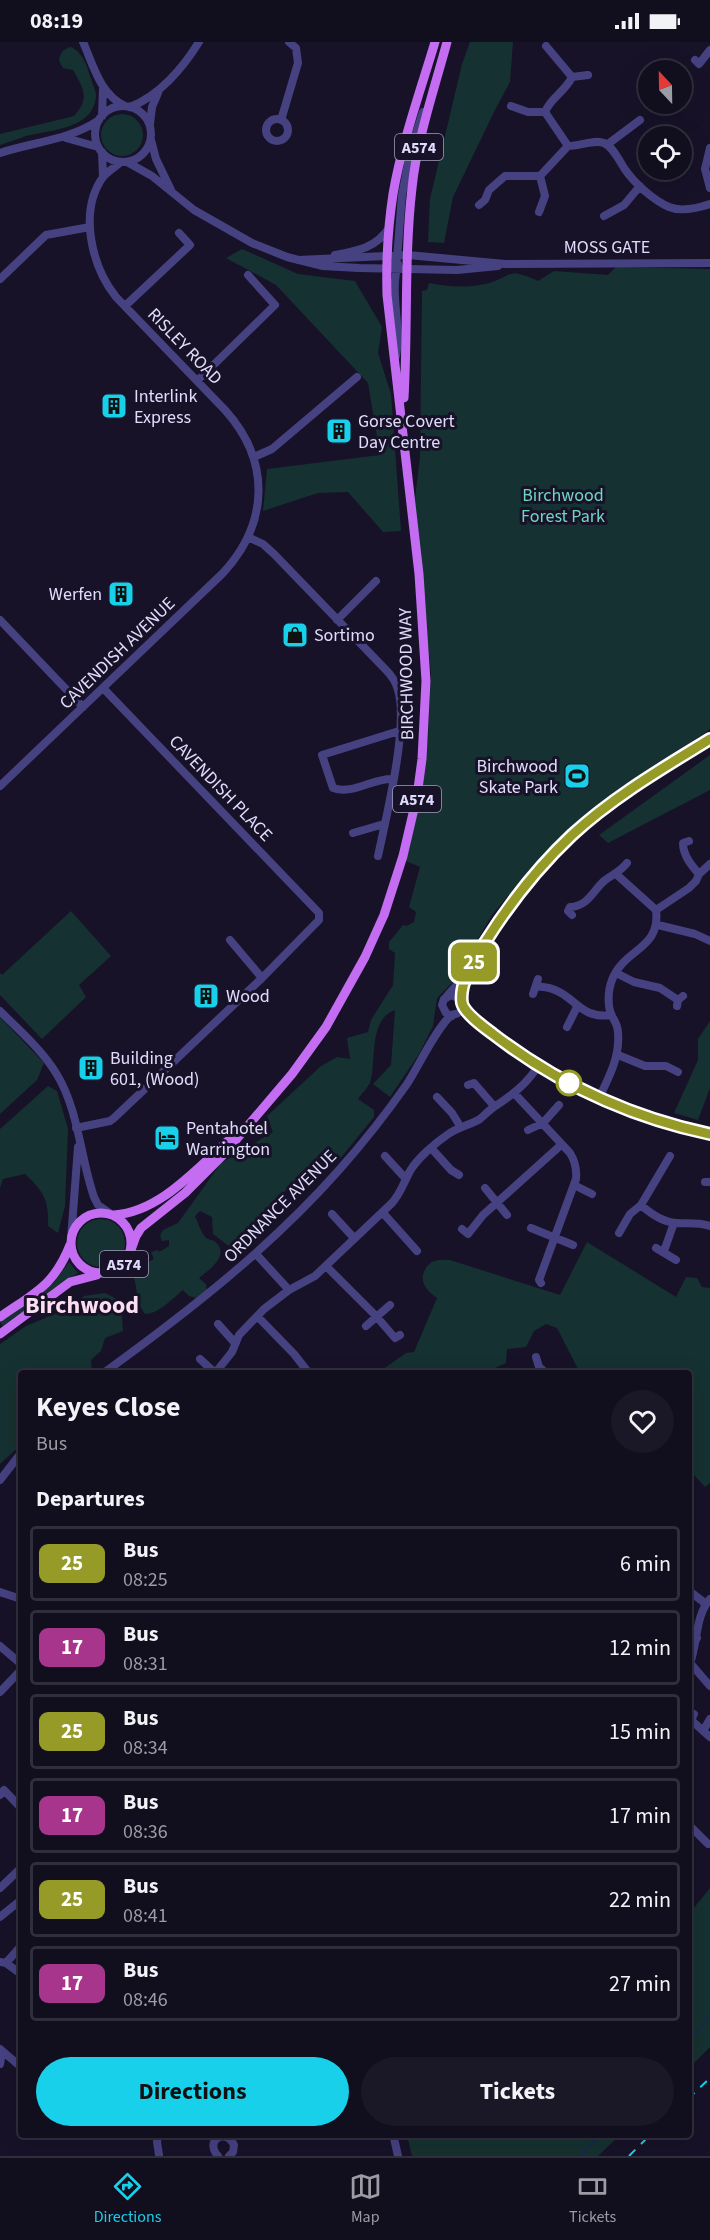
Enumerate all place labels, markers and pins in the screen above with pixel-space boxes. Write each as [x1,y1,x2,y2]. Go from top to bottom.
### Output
place label: Interlink Express [134,384,197,430]
building icon: Interlink Express [99,391,129,421]
place label: Gorse Covert Day Centre [358,409,455,455]
building icon: Gorse Covert Day Centre [324,416,354,446]
building icon: Werfen [106,579,136,609]
place label: Werfen [49,582,102,607]
shop icon: Sortimo [280,620,310,650]
place label: Sortimo [314,623,375,648]
place label: Birchwood Skate Park [477,754,558,800]
sports icon: Birchwood Skate Park [562,761,592,791]
building icon: Wood [191,981,221,1011]
place label: Wood [226,984,270,1009]
place label: Building 601, (Wood) [110,1046,199,1092]
building icon: Building 601, (Wood) [76,1053,106,1083]
unlabelled marker [556,1070,582,1096]
place label: Pentahotel Warrington [186,1116,270,1162]
hotel icon: Pentahotel Warrington [152,1123,182,1153]

